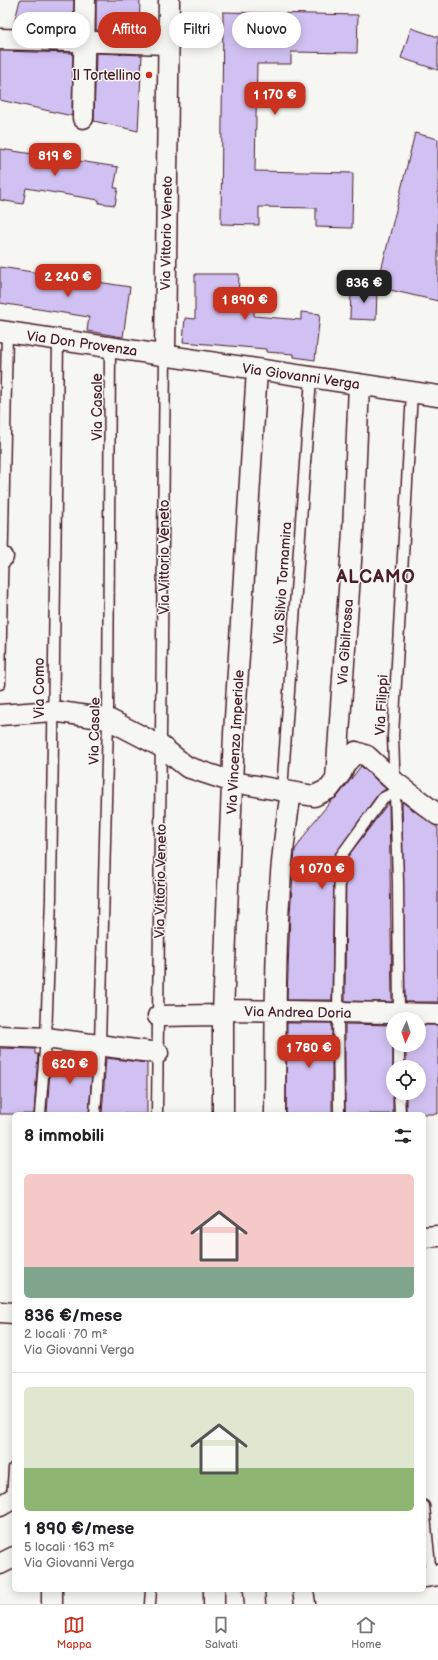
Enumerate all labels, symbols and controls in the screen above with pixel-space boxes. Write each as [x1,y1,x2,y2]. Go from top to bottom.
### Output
chip: Compra [12,12,90,48]
chip: Affitta [98,12,161,48]
chip: Filtri [169,12,224,48]
chip: Nuovo [232,12,301,48]
place label: Il Tortellino [73,67,141,84]
marker: Il Tortellino [144,70,154,80]
pin: 1 170 € [238,82,312,116]
text: 1 170 € [253,87,297,103]
pin: 819 € [27,143,83,177]
text: 819 € [38,148,72,164]
street label: Via Vittorio Veneto [157,175,176,291]
pin: 2 240 € [31,264,105,298]
text: 2 240 € [44,269,92,285]
pin: 836 € [336,270,392,304]
text: 836 € [346,275,382,291]
pin: 1 890 € [208,287,282,321]
text: 1 890 € [222,292,268,308]
street label: Via Don Provenza [25,327,139,360]
street label: Via Giovanni Verga [241,360,361,393]
street label: Via Casale [89,373,106,441]
street label: Via Vittorio Veneto [156,500,173,614]
street label: Via Silvio Tornamira [270,521,295,645]
district label: ALCAMO [335,567,416,588]
street label: Via Gibilrossa [334,598,357,686]
street label: Via Como [31,657,48,719]
street label: Via Vincenzo Imperiale [223,669,248,815]
street label: Via Filippi [371,674,392,736]
street label: Via Casale [85,697,104,765]
street label: Via Vittorio Veneto [151,823,170,939]
pin: 1 070 € [285,856,359,890]
text: 1 070 € [299,861,345,877]
street label: Via Andrea Doria [244,1003,352,1022]
north arrow [386,1012,426,1052]
map controls [386,1012,426,1100]
pin: 1 780 € [272,1035,346,1069]
text: 1 780 € [286,1040,332,1056]
pin: 620 € [42,1051,98,1085]
text: 620 € [52,1056,88,1072]
button: locate [386,1060,426,1100]
icon: filters [392,1125,414,1147]
text: 8 immobili [24,1126,104,1146]
icon: home [183,1200,255,1272]
text: 836 €/mese [24,1306,122,1326]
text: 2 locali · 70 m² [24,1326,108,1342]
text: Via Giovanni Verga [24,1342,134,1358]
icon: home [183,1413,255,1485]
text: 1 890 €/mese [24,1519,134,1539]
text: 5 locali · 163 m² [24,1539,115,1555]
text: Via Giovanni Verga [24,1555,134,1571]
tab: Mappa [57,1614,92,1651]
tab: Salvati [205,1614,238,1651]
tab: Home [351,1614,381,1651]

